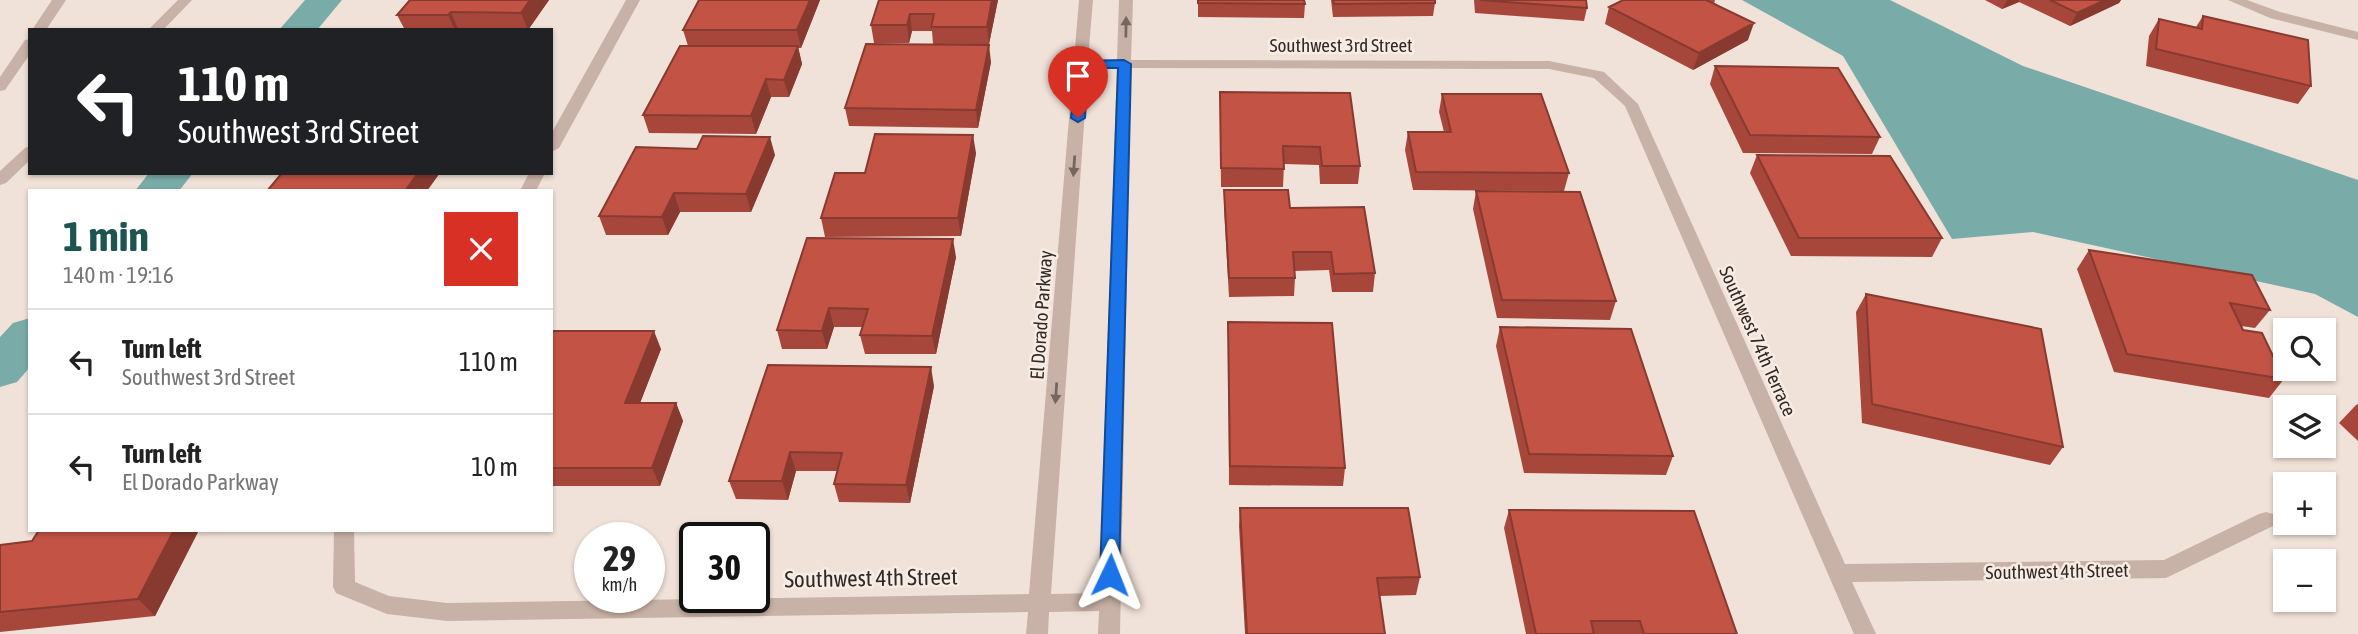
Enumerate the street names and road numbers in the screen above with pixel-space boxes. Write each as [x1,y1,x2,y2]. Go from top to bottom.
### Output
street label: Southwest 3rd Street [1269,34,1413,56]
street label: El Dorado Parkway [1026,249,1056,380]
street label: Southwest 74th Terrace [1715,263,1801,419]
street label: Southwest 4th Street [1985,559,2129,583]
street label: Southwest 4th Street [784,563,958,593]

